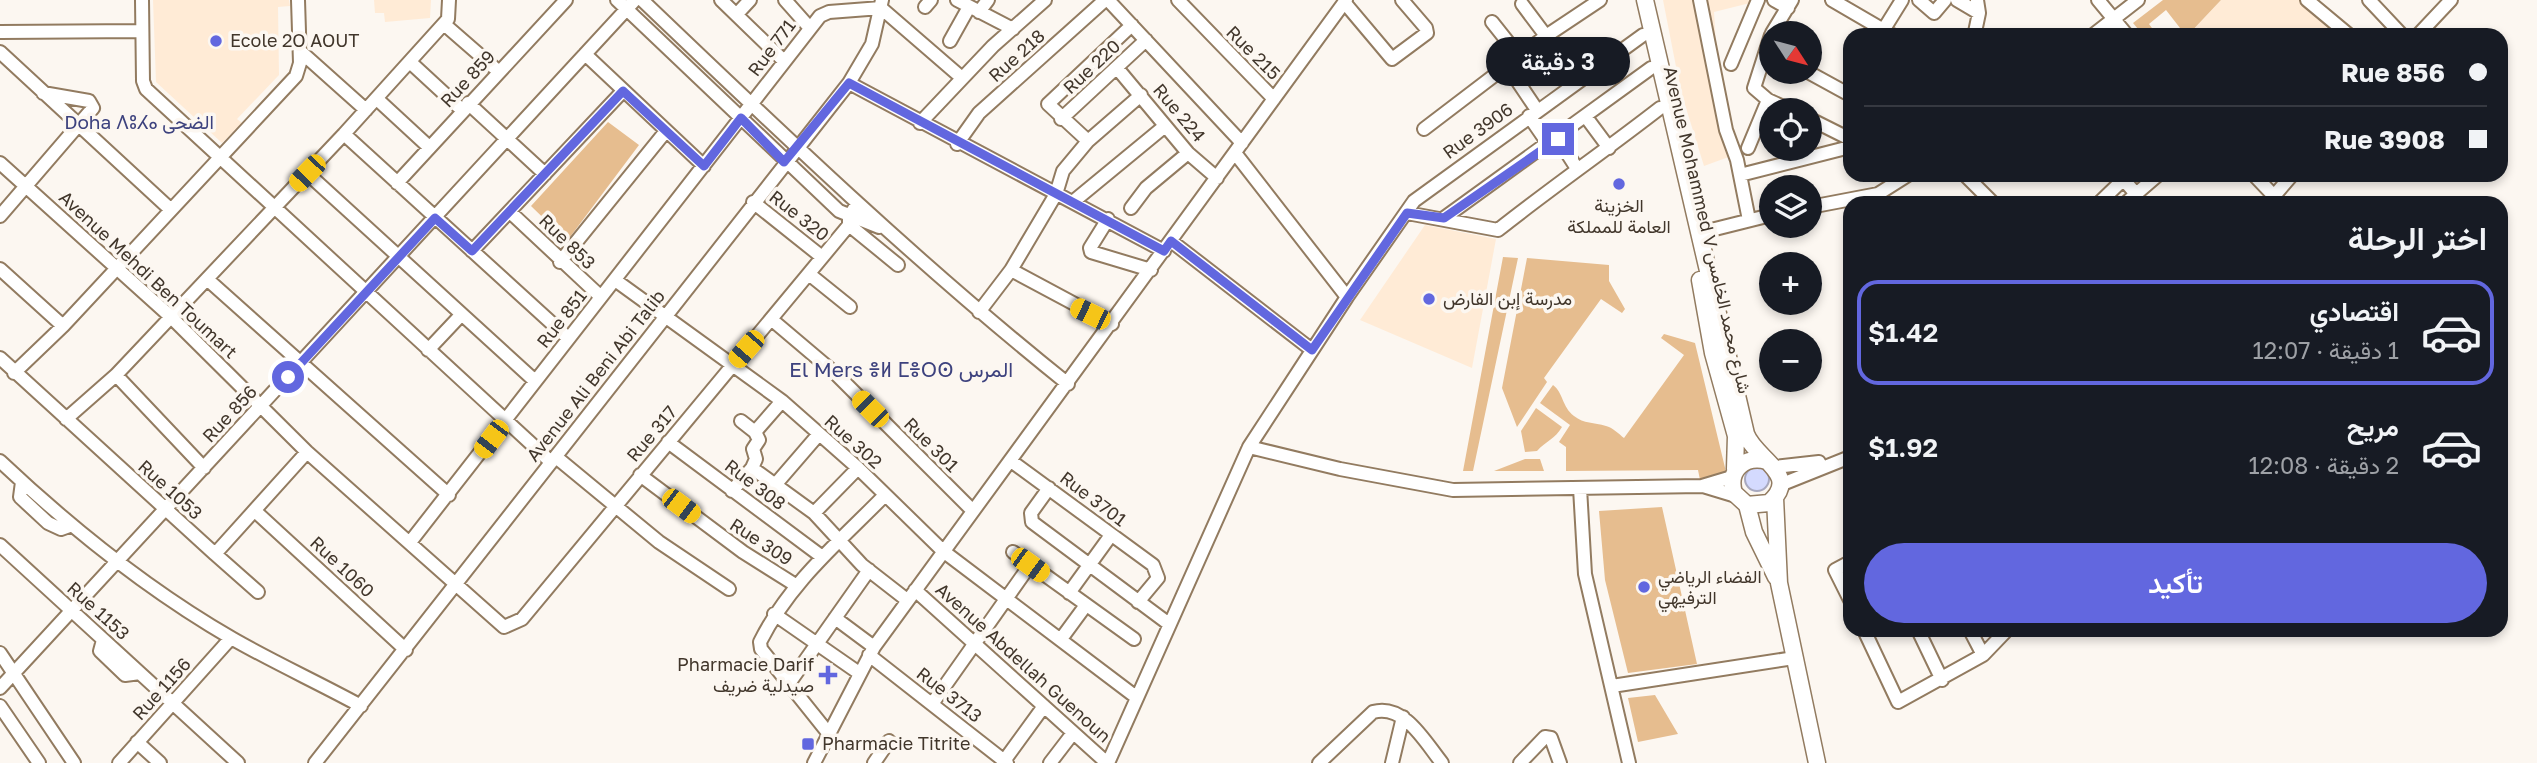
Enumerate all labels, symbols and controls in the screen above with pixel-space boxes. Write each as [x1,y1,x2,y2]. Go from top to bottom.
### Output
street label: Rue 771 [743,14,800,80]
street label: Rue 215 [1222,21,1285,84]
north arrow [1759,21,1822,84]
map controls [1759,21,1822,392]
street label: Rue 218 [984,24,1049,86]
place label: Ecole 2O AOUT [230,29,360,51]
marker: Ecole 2O AOUT [208,33,224,49]
street label: Rue 220 [1058,34,1124,98]
callout: 3 دقيقة [1486,38,1630,86]
street label: Rue 859 [435,45,499,111]
text: 3 دقيقة [1521,47,1595,75]
text: Rue 856 [2341,57,2445,88]
street label: Avenue Mohammed V شارع محمد الخامس [1658,64,1756,396]
street label: Rue 224 [1149,79,1211,146]
street label: Rue 3906 [1438,97,1517,163]
button: locate [1759,98,1822,161]
district label: Doha ⴷⵓⵃⴰ الضحى [64,110,214,134]
route end [1542,123,1574,155]
text: Rue 3908 [2324,124,2445,155]
car [285,151,330,195]
button: layers [1759,175,1822,238]
marker: الخزينة العامة للمملكة [1611,176,1627,192]
street label: Rue 320 [765,185,834,245]
street label: Avenue Mehdi Ben Toumart [55,186,242,363]
place label: الخزينة العامة للمملكة [1567,194,1671,237]
street label: Rue 853 [535,209,600,273]
text: اختر الرحلة [2348,219,2487,257]
button: + [1759,252,1822,315]
street label: Avenue Ali Beni Abi Talib [521,285,669,466]
street label: Rue 851 [532,285,591,352]
place label: مدرسة إبن الفارض [1443,287,1572,311]
marker: مدرسة إبن الفارض [1421,291,1437,307]
car [1067,295,1114,333]
text: اقتصادي [2310,296,2399,327]
icon: car [2420,301,2483,364]
text: $1.42 [1868,317,1938,348]
car [725,326,768,372]
button: − [1759,329,1822,392]
text: 1 دقيقة · 12:07 [2253,336,2399,364]
district label: El Mers ⴻⵍ ⵎⴻⵔⵙ المرس [789,356,1013,383]
route start [272,361,304,393]
street label: Rue 856 [197,380,261,446]
car [848,387,893,431]
street label: Rue 317 [621,401,681,466]
street label: Rue 302 [820,410,887,473]
text: مريح [2347,411,2399,442]
street label: Rue 301 [900,412,964,476]
car [470,416,513,462]
icon: car [2420,416,2483,479]
text: $1.92 [1868,432,1938,463]
text: 2 دقيقة · 12:08 [2249,451,2399,479]
street label: Rue 308 [721,454,790,514]
street label: Rue 1053 [134,455,207,524]
street label: Rue 3701 [1056,466,1131,531]
car [658,485,705,527]
street label: Rue 309 [726,513,797,570]
street label: Rue 1060 [306,531,379,601]
button: تأكيد [1864,543,2487,623]
car [1007,544,1054,586]
place label: الفضاء الرياضي الترفيهي [1658,565,1762,613]
street label: Rue 1153 [63,577,134,644]
street label: Avenue Abdellah Guenoun [932,578,1116,747]
marker: الفضاء الرياضي الترفيهي [1636,579,1652,595]
street label: Rue 1156 [127,653,195,724]
place label: Pharmacie Darif صيدلية ضريف [677,653,814,697]
street label: Rue 3713 [912,662,987,727]
marker: Pharmacie Darif صيدلية ضريف [820,667,836,683]
place label: Pharmacie Titrite [822,732,970,754]
marker: Pharmacie Titrite [800,736,816,752]

